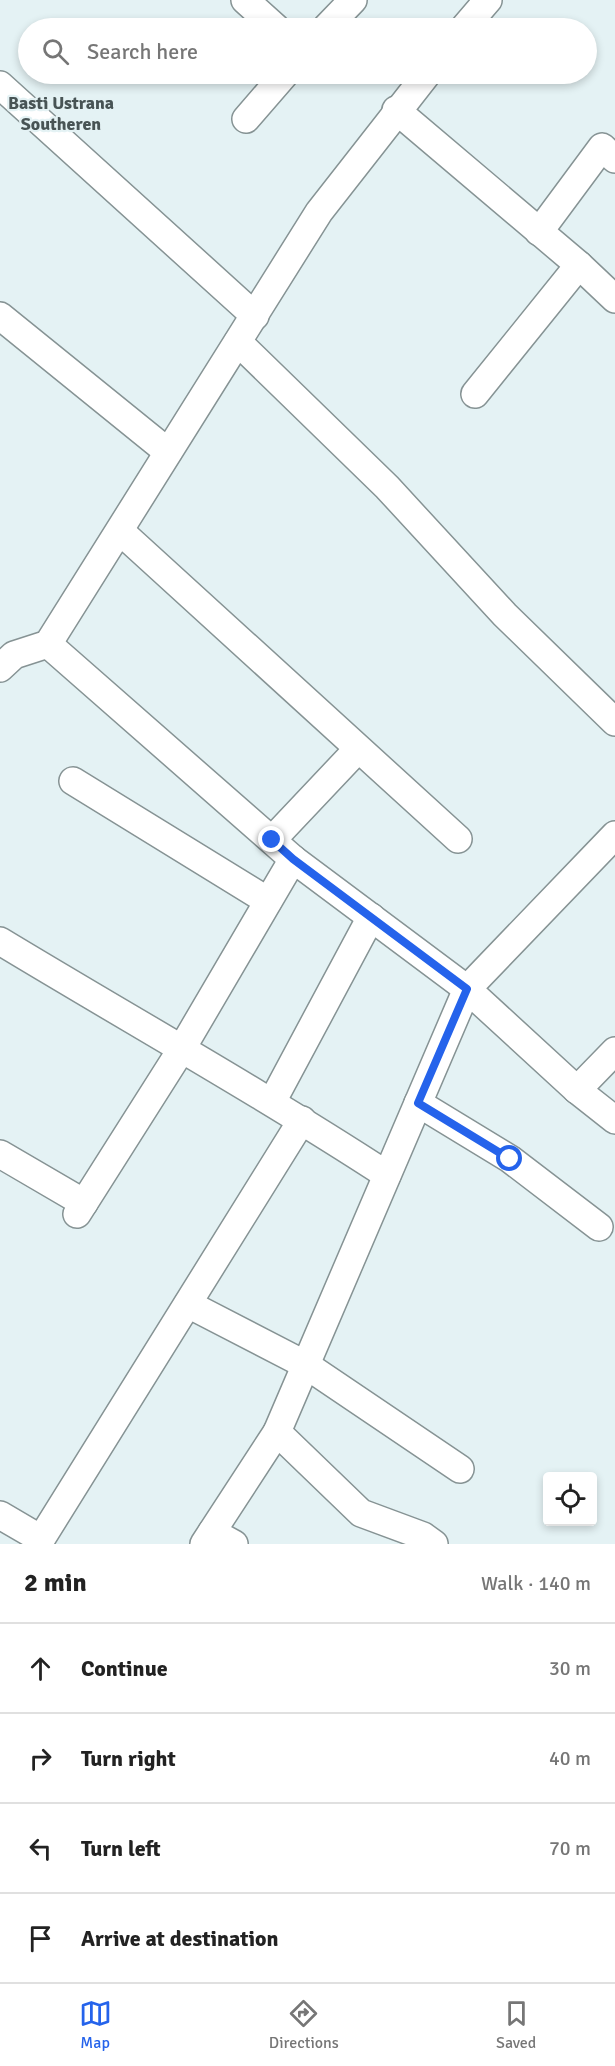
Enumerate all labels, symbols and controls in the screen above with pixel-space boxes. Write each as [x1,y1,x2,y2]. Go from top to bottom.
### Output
search box [18,18,597,84]
icon: search [39,35,72,68]
text: Search here [87,38,198,65]
district label: Basti Ustrana Southeren [8,92,114,135]
route end [258,826,284,852]
route start [496,1145,522,1171]
map controls [543,1472,597,1526]
button: locate [543,1472,597,1526]
text: 2 min [24,1567,87,1599]
text: Walk · 140 m [481,1571,591,1596]
icon: ahead [24,1652,57,1685]
text: Continue [81,1655,168,1682]
text: 30 m [549,1656,591,1681]
icon: right [24,1742,57,1775]
text: Turn right [81,1745,176,1772]
text: 40 m [549,1746,591,1771]
icon: left [24,1832,57,1865]
text: Turn left [81,1835,161,1862]
text: 70 m [549,1836,591,1861]
icon: arrive [24,1922,57,1955]
text: Arrive at destination [81,1925,278,1952]
tab: Map [79,1997,112,2053]
tab: Directions [269,1997,339,2053]
tab: Saved [496,1997,536,2053]

